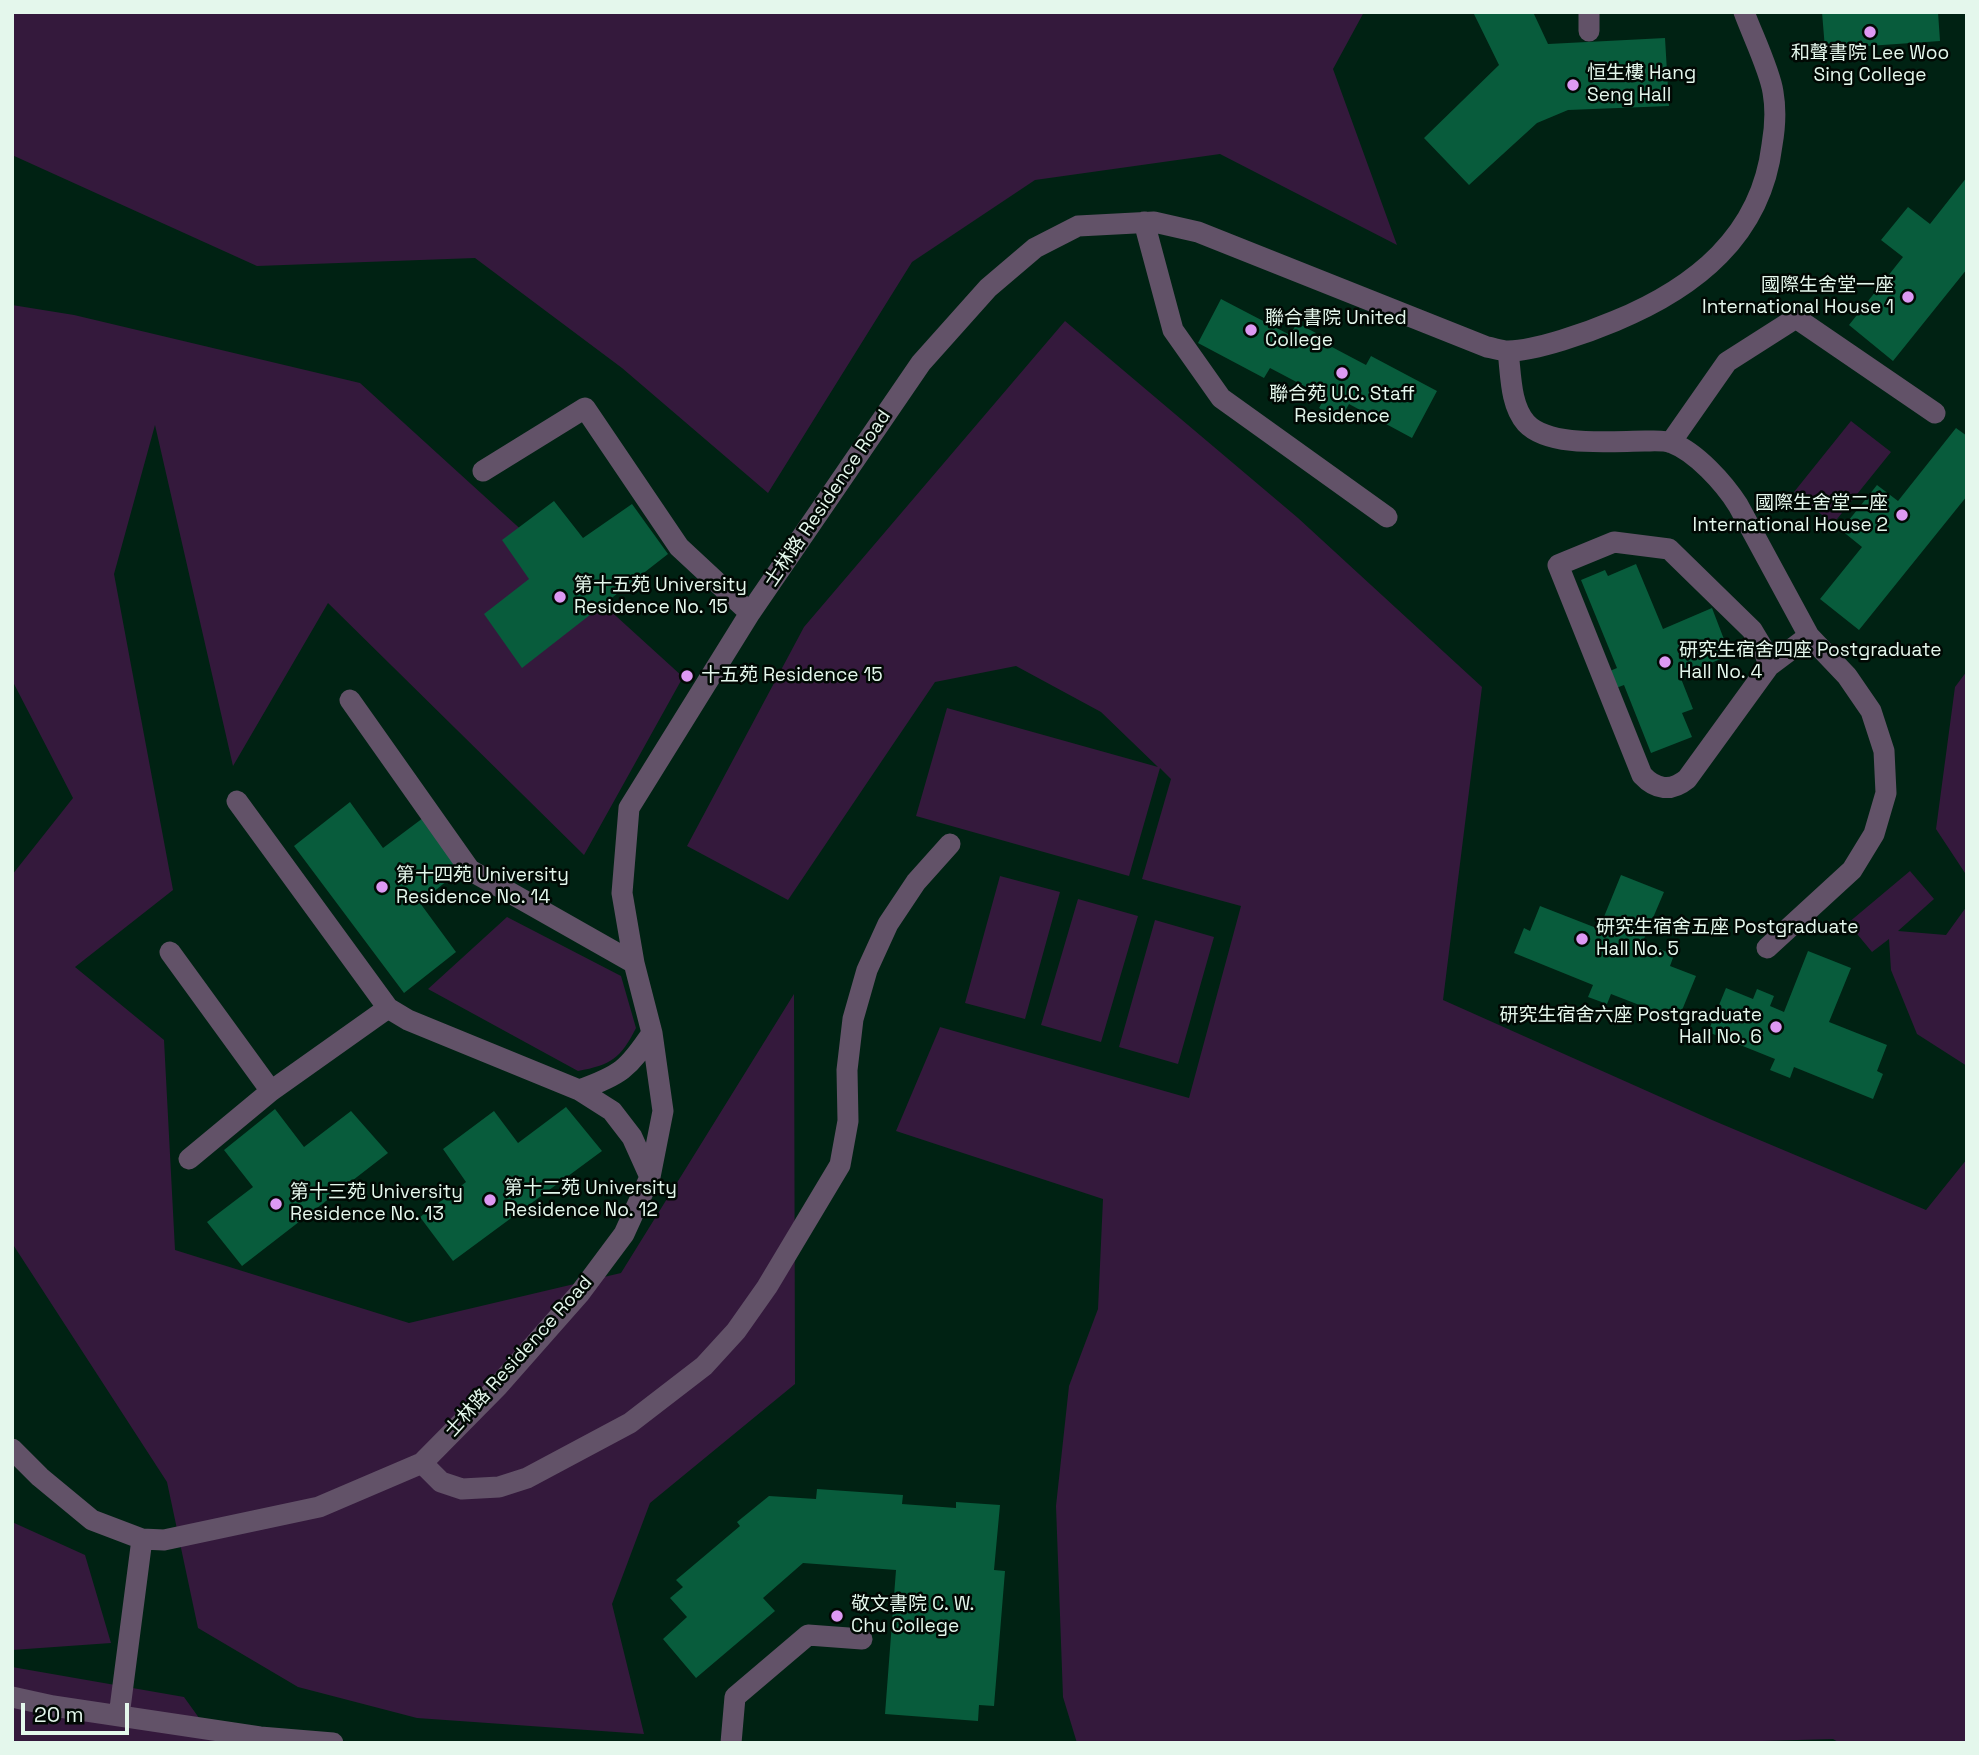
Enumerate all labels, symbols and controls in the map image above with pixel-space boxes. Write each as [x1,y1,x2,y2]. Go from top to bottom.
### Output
marker: 和聲書院 Lee Woo Sing College [1862,24,1878,40]
place label: 和聲書院 Lee Woo Sing College [1791,43,1949,87]
place label: 恒生樓 Hang Seng Hall [1587,63,1696,107]
marker: 恒生樓 Hang Seng Hall [1565,77,1581,93]
place label: 國際生舍堂一座 International House 1 [1702,275,1894,319]
marker: 國際生舍堂一座 International House 1 [1900,289,1916,305]
place label: 聯合書院 United College [1265,308,1407,352]
marker: 聯合書院 United College [1243,322,1259,338]
marker: 聯合苑 U.C. Staff Residence [1334,365,1350,381]
place label: 聯合苑 U.C. Staff Residence [1269,384,1415,428]
street label: 士林路 Residence Road [760,406,896,592]
place label: 國際生舍堂二座 International House 2 [1693,493,1888,537]
marker: 國際生舍堂二座 International House 2 [1894,507,1910,523]
place label: 第十五苑 University Residence No. 15 [574,575,747,619]
marker: 第十五苑 University Residence No. 15 [552,589,568,605]
place label: 研究生宿舍四座 Postgraduate Hall No. 4 [1679,640,1941,684]
marker: 研究生宿舍四座 Postgraduate Hall No. 4 [1657,654,1673,670]
place label: 十五苑 Residence 15 [701,665,883,687]
marker: 十五苑 Residence 15 [679,668,695,684]
place label: 第十四苑 University Residence No. 14 [396,865,569,909]
marker: 第十四苑 University Residence No. 14 [374,879,390,895]
place label: 研究生宿舍五座 Postgraduate Hall No. 5 [1596,917,1858,961]
marker: 研究生宿舍五座 Postgraduate Hall No. 5 [1574,931,1590,947]
place label: 研究生宿舍六座 Postgraduate Hall No. 6 [1500,1005,1762,1049]
marker: 研究生宿舍六座 Postgraduate Hall No. 6 [1768,1019,1784,1035]
place label: 第十二苑 University Residence No. 12 [504,1178,677,1222]
place label: 第十三苑 University Residence No. 13 [290,1182,463,1226]
marker: 第十二苑 University Residence No. 12 [482,1192,498,1208]
marker: 第十三苑 University Residence No. 13 [268,1196,284,1212]
street label: 士林路 Residence Road [441,1272,597,1442]
place label: 敬文書院 C. W. Chu College [851,1594,974,1638]
marker: 敬文書院 C. W. Chu College [829,1608,845,1624]
scale bar [24,1688,133,1732]
text: 20 m [34,1701,84,1728]

